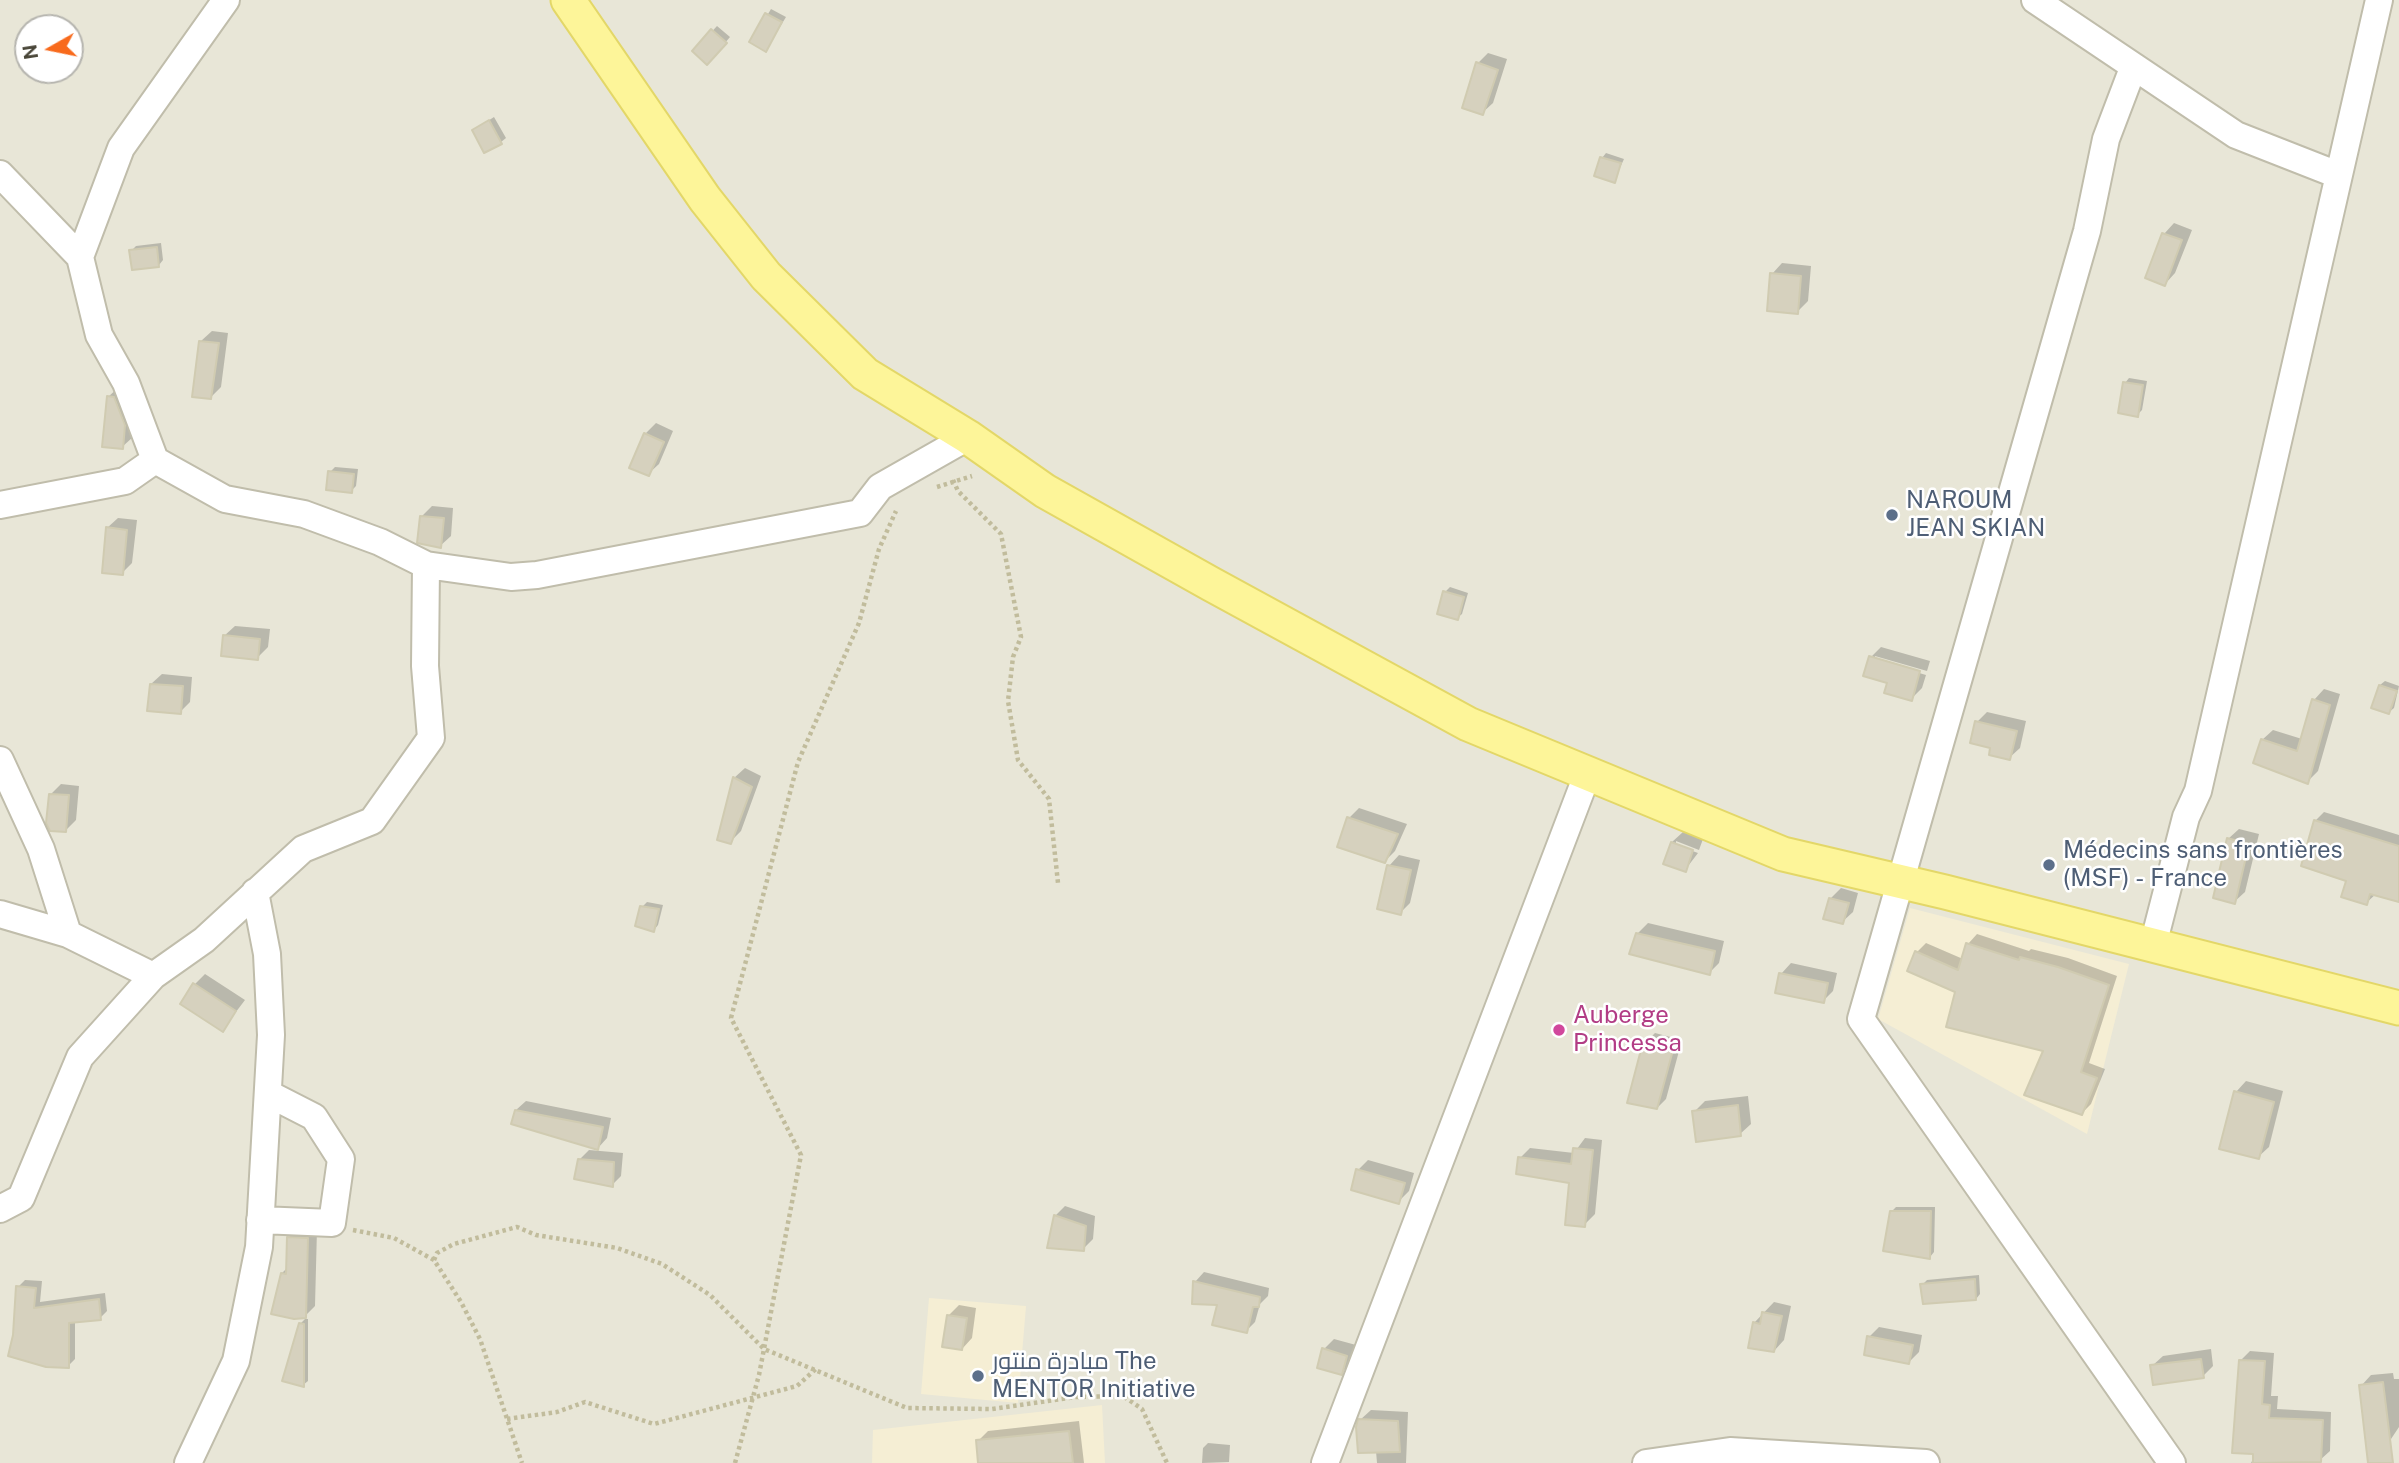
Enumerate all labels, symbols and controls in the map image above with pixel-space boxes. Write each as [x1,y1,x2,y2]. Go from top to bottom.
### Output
north arrow [14,14,84,84]
text: N [18,43,42,61]
place label: NAROUM JEAN SKIAN [1906,487,2045,543]
marker: NAROUM JEAN SKIAN [1884,507,1900,523]
place label: Médecins sans frontières (MSF) - France [2063,837,2343,893]
marker: Médecins sans frontières (MSF) - France [2041,857,2057,873]
place label: Auberge Princessa [1573,1002,1682,1058]
marker: Auberge Princessa [1551,1022,1567,1038]
place label: مبادرة منتور The MENTOR Initiative [992,1348,1196,1404]
marker: مبادرة منتور The MENTOR Initiative [970,1368,986,1384]

